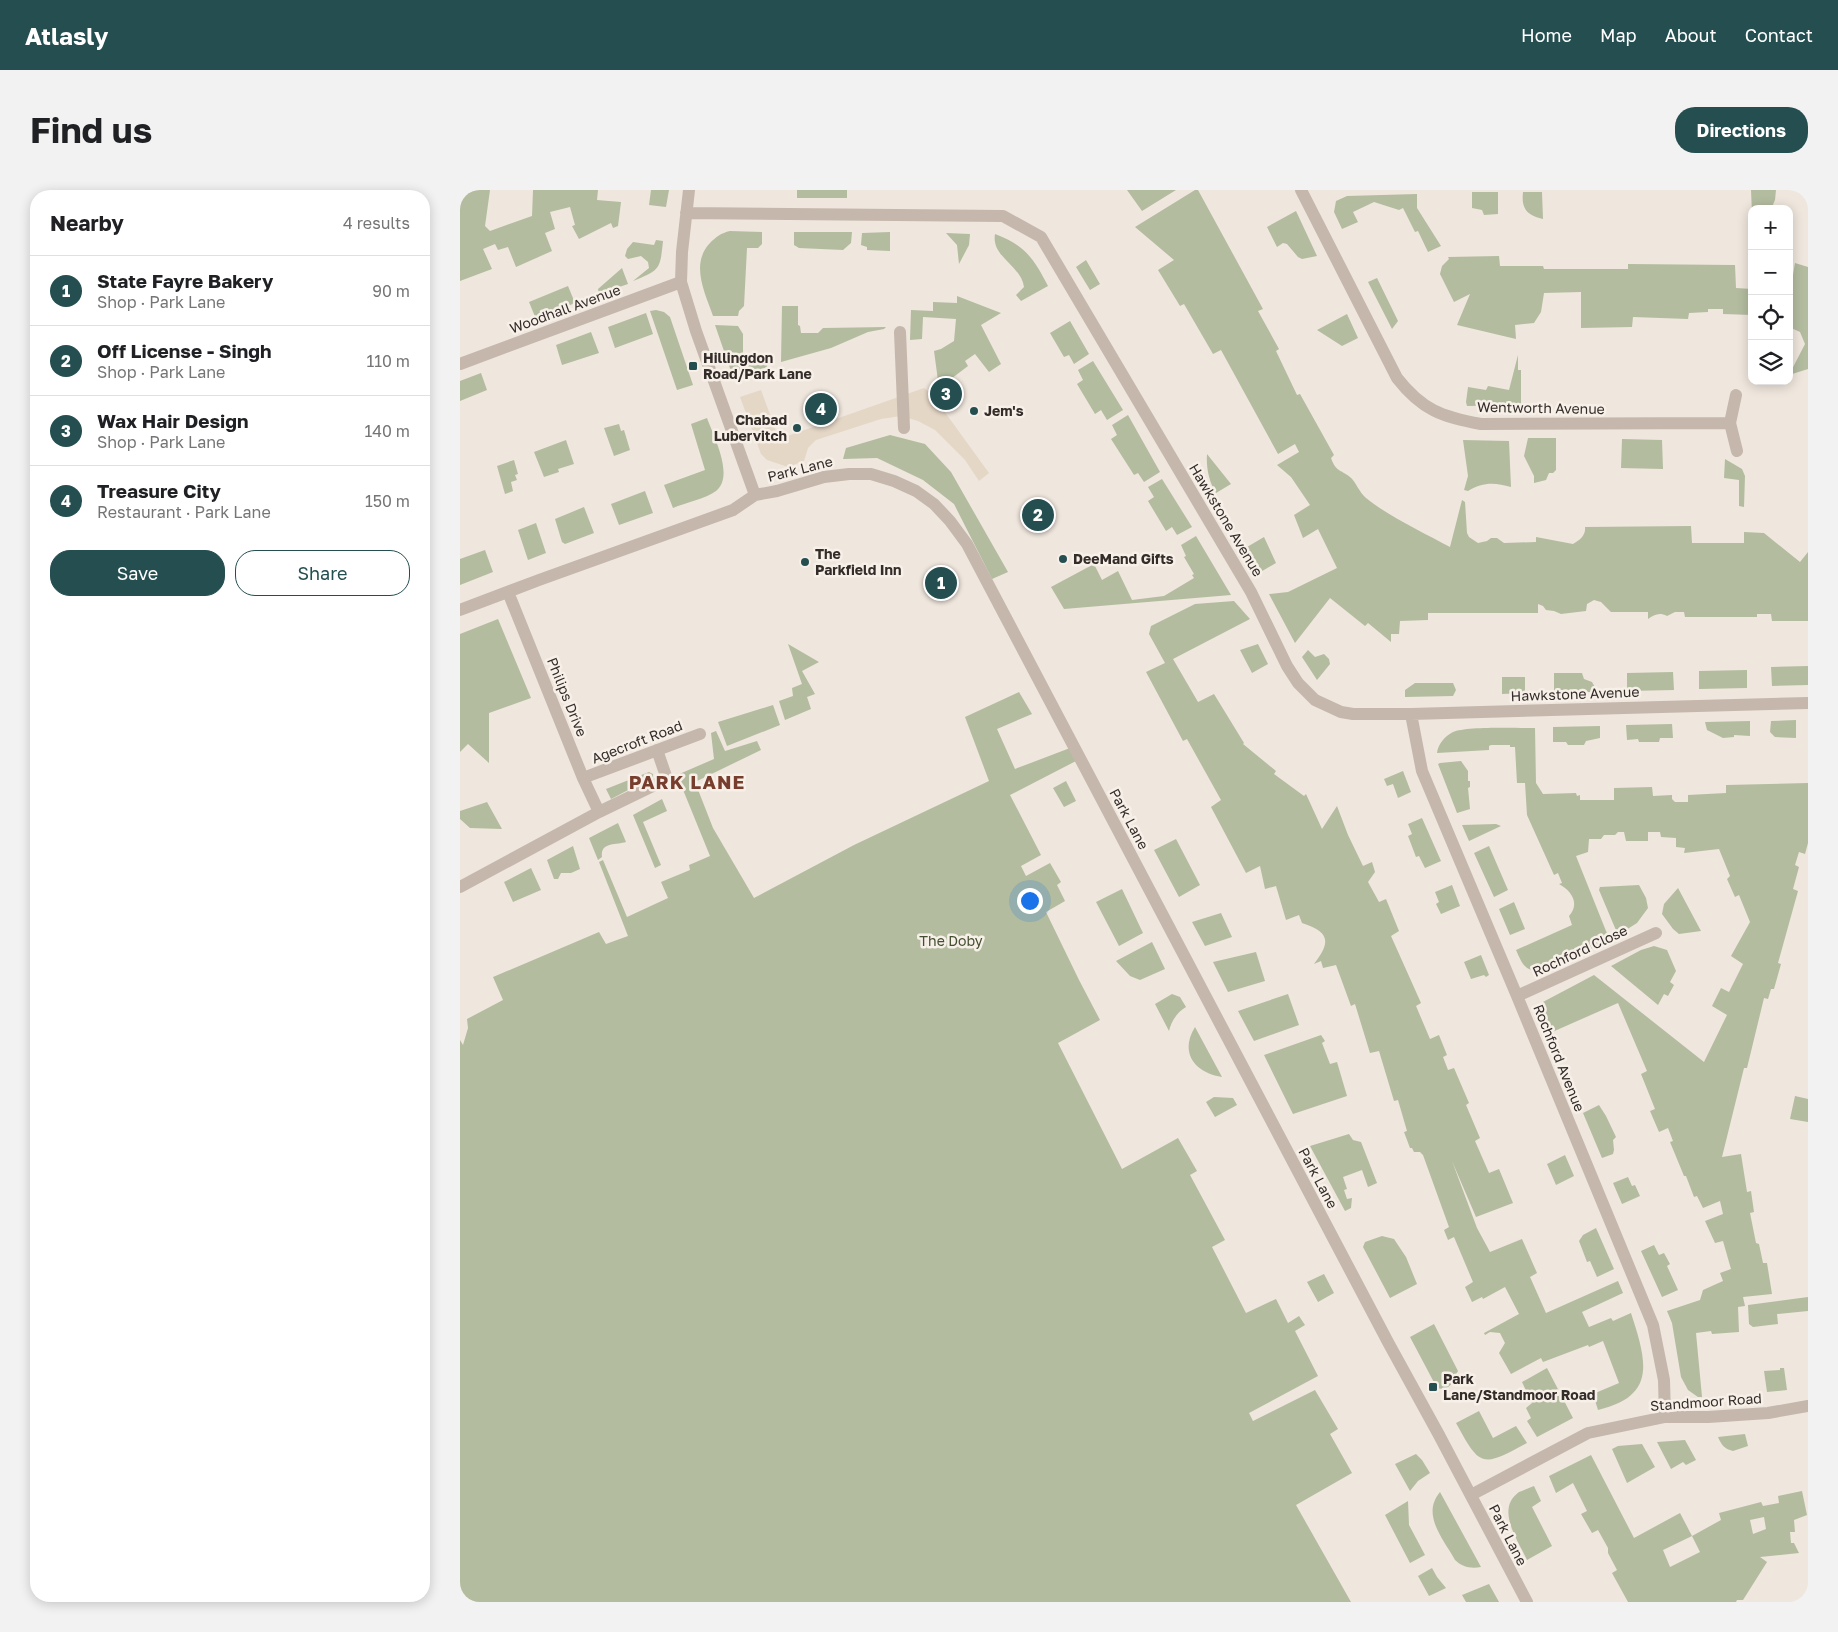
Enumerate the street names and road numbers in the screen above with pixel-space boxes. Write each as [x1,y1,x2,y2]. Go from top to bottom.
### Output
street label: Woodhall Avenue [507,281,623,336]
street label: Wentworth Avenue [1477,398,1605,417]
street label: Park Lane [766,452,834,485]
street label: Hawkstone Avenue [1186,460,1267,579]
street label: Philips Drive [544,655,591,739]
street label: Hawkstone Avenue [1510,683,1640,704]
street label: Agecroft Road [589,716,685,767]
street label: Park Lane [1106,785,1153,852]
street label: Rochford Close [1530,921,1630,980]
street label: Rochford Avenue [1530,1002,1589,1114]
street label: Park Lane [1295,1144,1342,1211]
street label: Standmoor Road [1650,1389,1762,1414]
street label: Park Lane [1486,1501,1531,1568]

